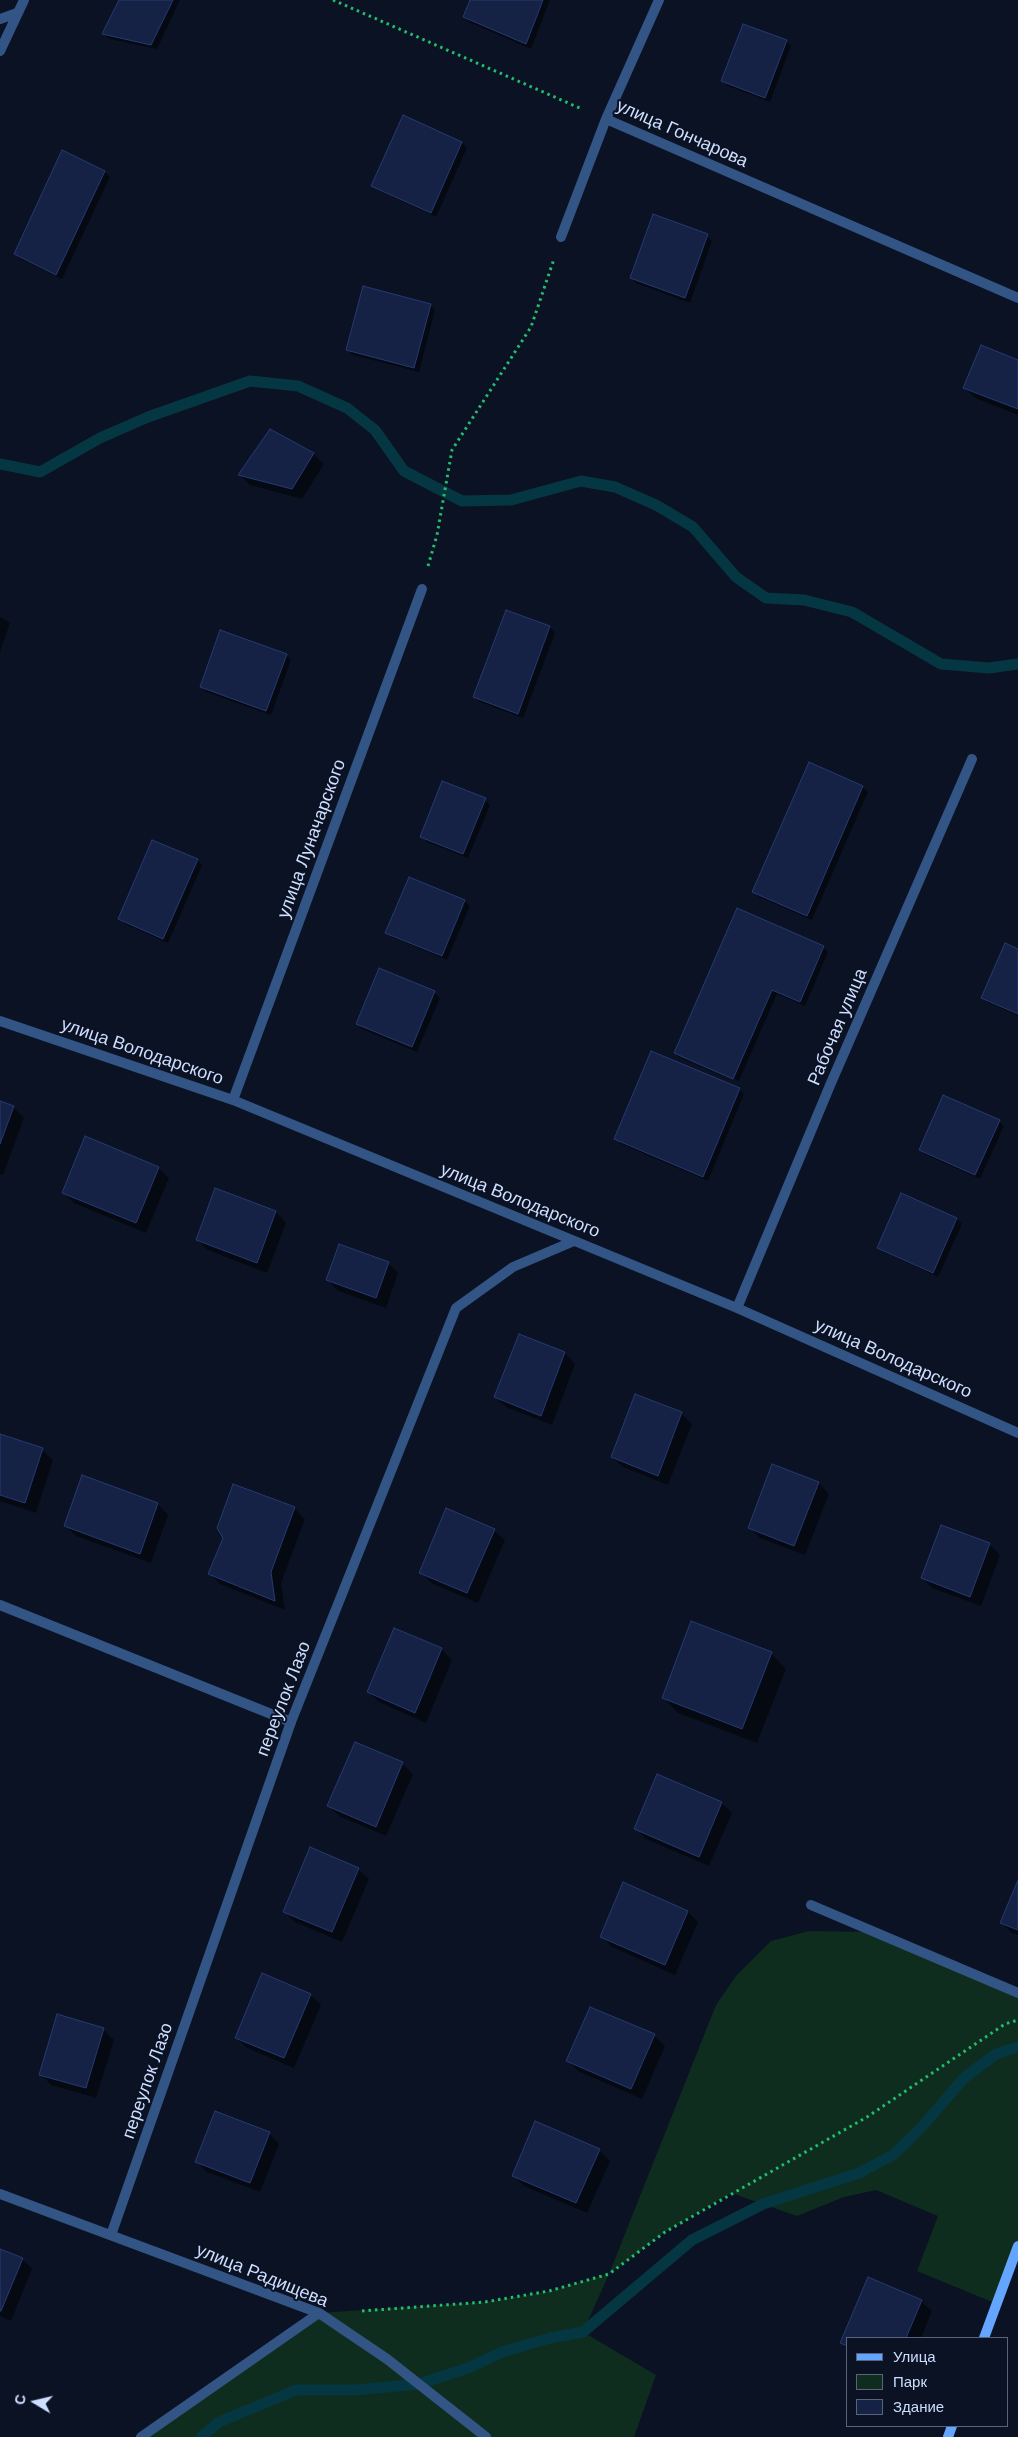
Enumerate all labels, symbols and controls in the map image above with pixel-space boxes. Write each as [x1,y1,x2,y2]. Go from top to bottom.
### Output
street label: улица Гончарова [613,95,751,173]
street label: улица Луначарского [273,757,351,921]
street label: Рабочая улица [804,965,872,1089]
street label: улица Володарского [58,1014,226,1090]
street label: улица Володарского [437,1159,603,1243]
street label: улица Володарского [811,1315,975,1403]
street label: переулок Лазо [252,1638,316,1760]
street label: переулок Лазо [118,2020,178,2142]
street label: улица Радищева [193,2240,331,2312]
legend [846,2337,1008,2427]
text: Улица [893,2348,936,2365]
text: Парк [893,2373,927,2390]
north arrow [10,2377,60,2427]
text: С [11,2393,29,2406]
text: Здание [893,2398,944,2415]

